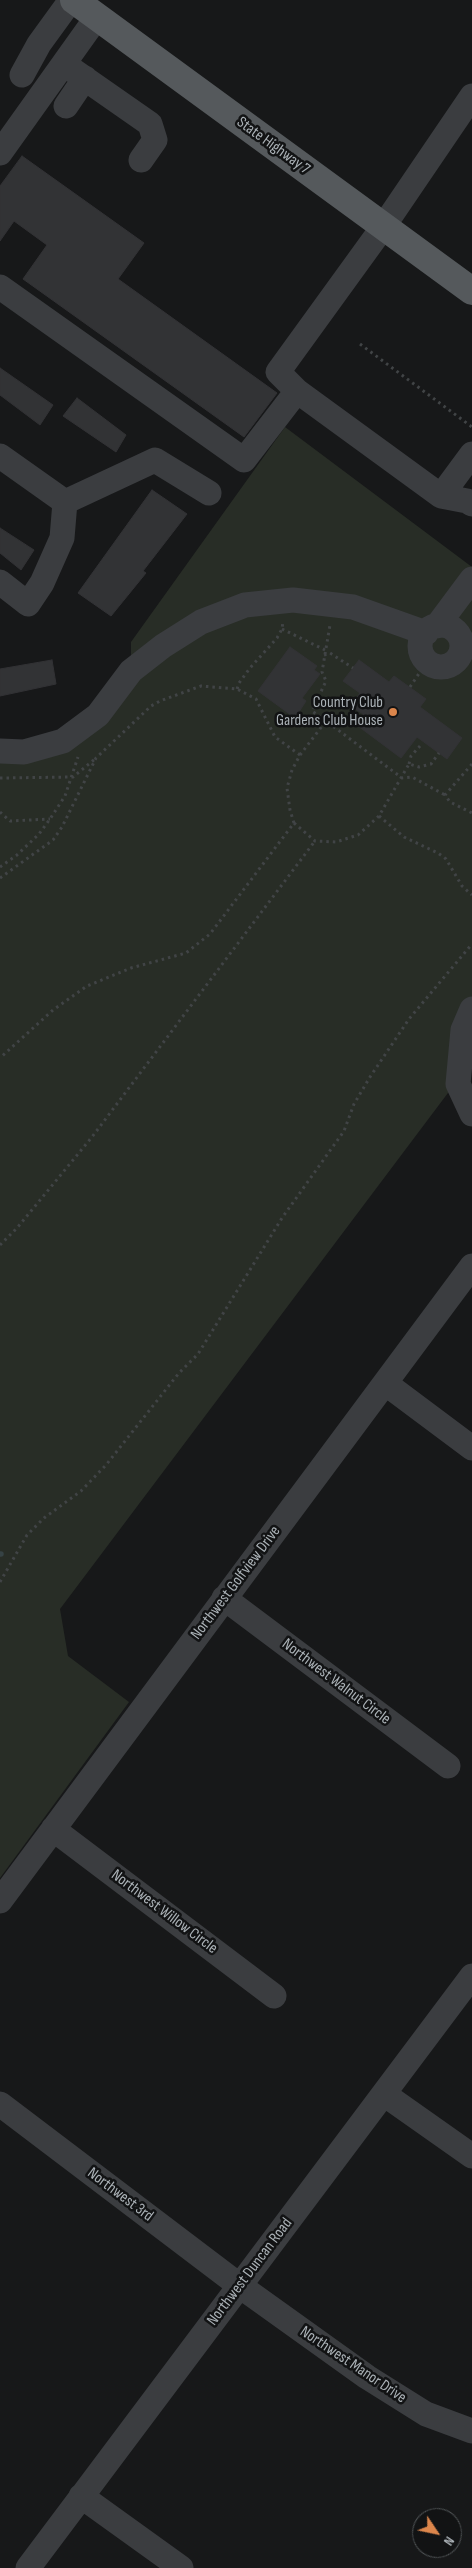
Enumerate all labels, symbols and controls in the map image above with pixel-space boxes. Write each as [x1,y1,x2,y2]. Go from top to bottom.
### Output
street label: State Highway 7 [233,113,313,179]
place label: Country Club Gardens Club House [276,693,383,731]
marker: Country Club Gardens Club House [387,706,399,718]
street label: Northwest Golfview Drive [187,1522,285,1644]
street label: Northwest Walnut Circle [278,1635,394,1729]
street label: Northwest Willow Circle [107,1866,221,1958]
street label: Northwest 3rd [83,2164,157,2226]
street label: Northwest Duncan Road [203,2214,297,2330]
street label: Northwest Manor Drive [296,2322,410,2408]
north arrow [412,2508,462,2558]
text: N [440,2533,458,2549]

